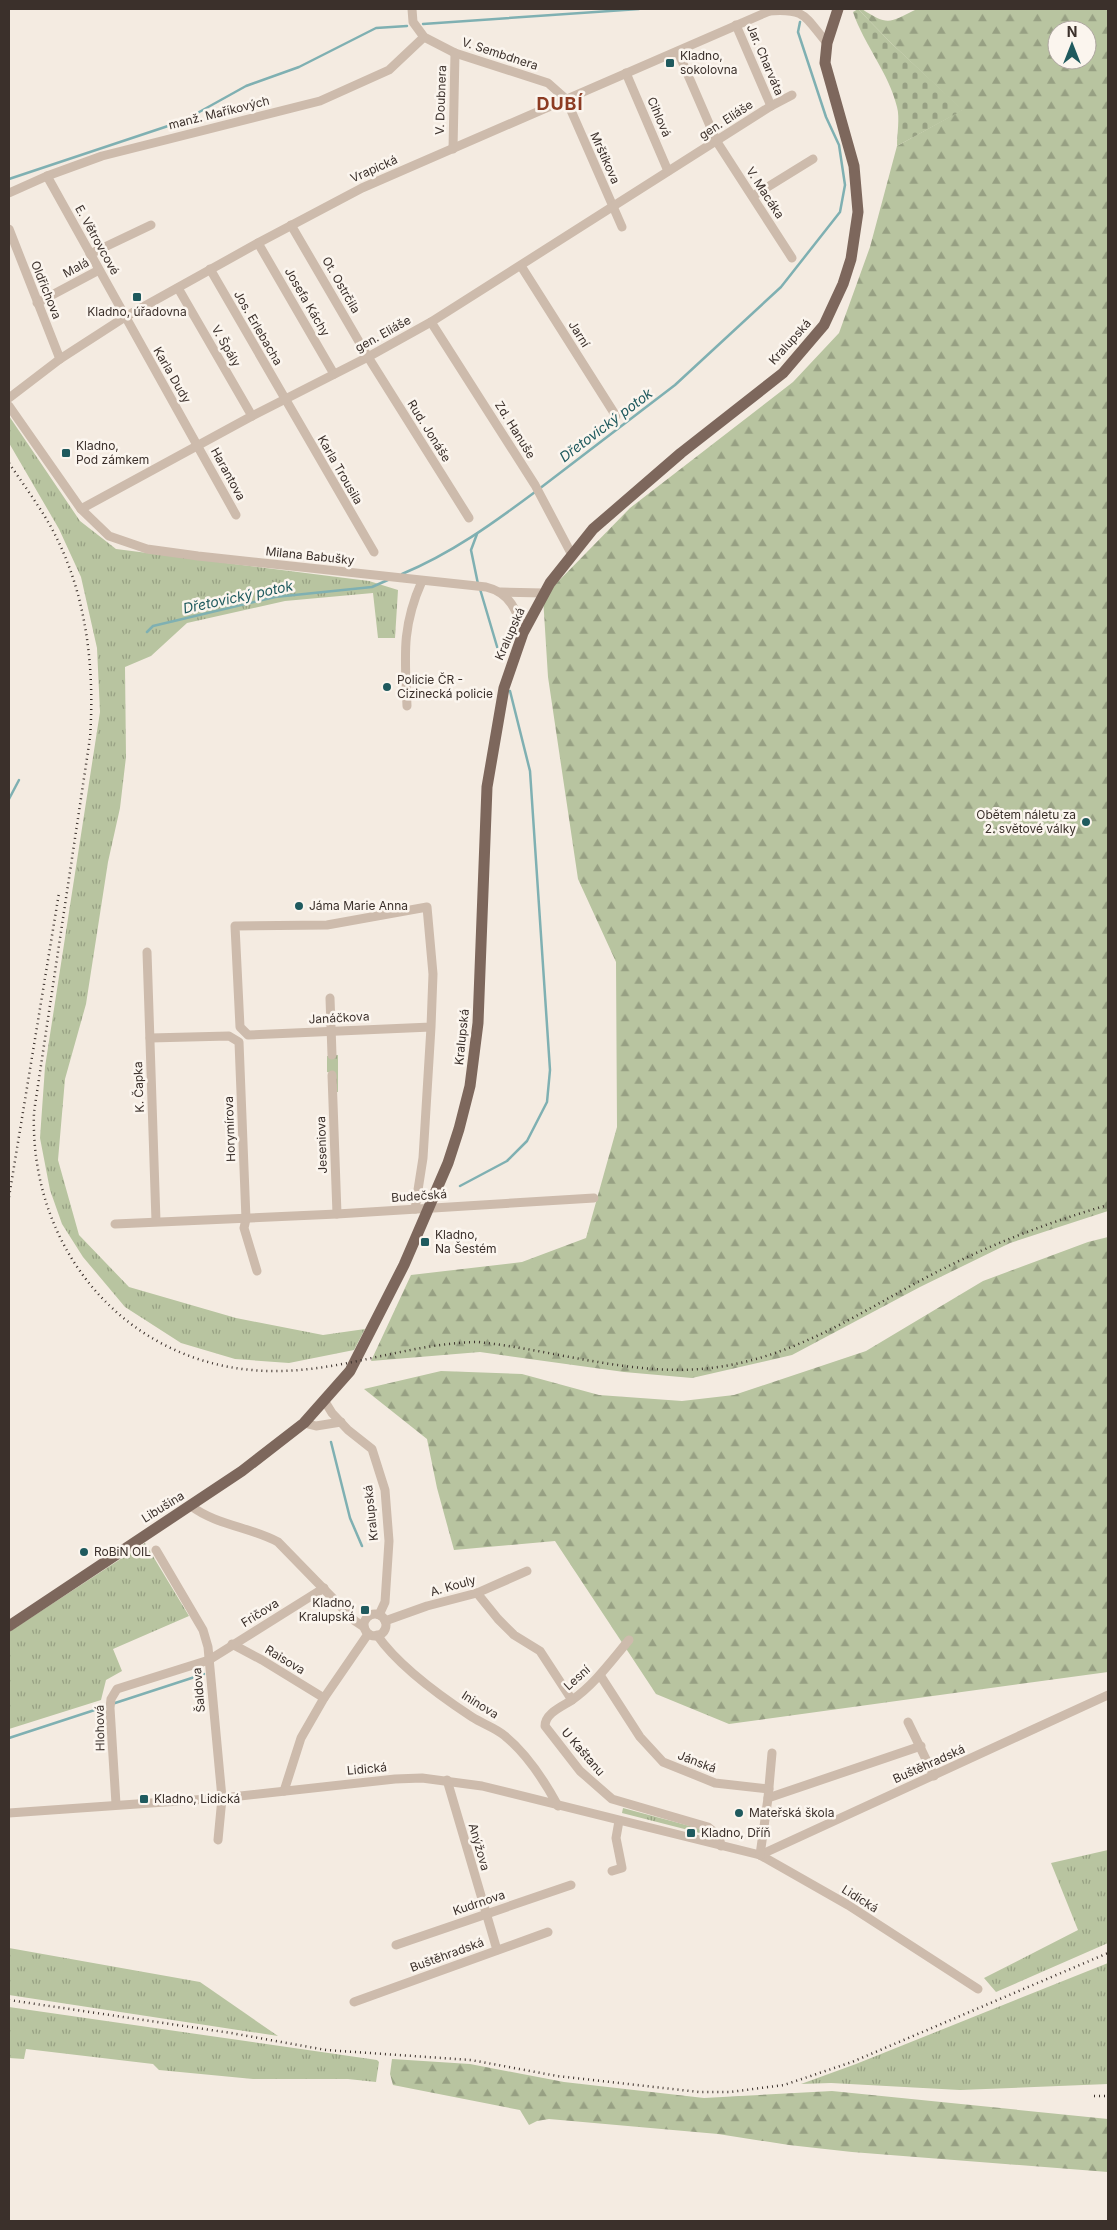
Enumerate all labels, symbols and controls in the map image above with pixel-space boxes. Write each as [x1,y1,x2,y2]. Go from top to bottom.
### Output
north arrow [1047,20,1097,70]
street label: Jar. Charváta [744,22,787,98]
text: N [1067,23,1077,40]
street label: V. Sembdnera [460,34,540,73]
place label: Kladno, sokolovna [680,48,737,77]
marker: Kladno, sokolovna [664,57,676,69]
street label: V. Doubnera [432,65,449,135]
street label: manž. Maříkových [167,93,271,132]
district label: DUBÍ [536,93,584,114]
street label: Cihlová [644,95,675,139]
street label: gen. Eliáše [696,97,756,143]
street label: Mrštíkova [587,130,624,186]
street label: Vrapická [348,152,400,186]
street label: V. Macáka [743,164,788,221]
street label: E. Větrovcové [72,202,123,277]
street label: Ot. Ostrčila [319,254,364,316]
street label: Malá [60,255,91,281]
street label: Oldřichova [28,259,65,321]
street label: Josefa Káchy [282,265,333,339]
street label: Jos. Erlebacha [231,288,286,368]
marker: Kladno, úřadovna [131,291,143,303]
place label: Kladno, úřadovna [87,304,187,319]
street label: gen. Eliáše [352,312,413,355]
street label: Kralupská [765,316,814,368]
street label: Jarní [566,318,593,350]
street label: V. Špály [209,322,244,369]
street label: Karla Dudy [150,344,195,406]
water label: Dřetovický potok [556,384,656,465]
street label: Rud. Jonáše [404,397,454,464]
street label: Zd. Hanuše [492,398,539,461]
street label: Karla Trousila [315,433,366,507]
place label: Kladno, Pod zámkem [76,438,149,467]
street label: Harantova [208,445,249,503]
marker: Kladno, Pod zámkem [60,447,72,459]
street label: Milana Babušky [265,543,355,568]
water label: Dřetovický potok [181,576,295,616]
street label: Kralupská [491,605,528,663]
place label: Policie ČR - Cizinecká policie [397,672,493,701]
marker: Policie ČR - Cizinecká policie [381,681,393,693]
place label: Obětem náletu za 2. světové války [976,807,1076,836]
marker: Obětem náletu za 2. světové války [1080,816,1092,828]
place label: Jáma Marie Anna [309,898,408,913]
marker: Jáma Marie Anna [293,900,305,912]
street label: Janáčkova [308,1008,370,1027]
street label: Kralupská [451,1008,472,1066]
street label: K. Čapka [130,1061,147,1113]
street label: Horymírova [221,1096,238,1162]
street label: Jeseniova [313,1116,330,1174]
street label: Budečská [391,1186,447,1205]
place label: Kladno, Na Šestém [435,1227,497,1256]
marker: Kladno, Na Šestém [419,1236,431,1248]
street label: Kralupská [360,1484,381,1542]
street label: Libušina [139,1488,187,1525]
place label: RoBiN OIL [94,1544,151,1559]
marker: RoBiN OIL [78,1546,90,1558]
street label: A. Kouly [428,1572,478,1599]
street label: Fričova [238,1595,281,1630]
place label: Kladno, Kralupská [299,1595,355,1624]
marker: Kladno, Kralupská [359,1604,371,1616]
street label: Raisova [263,1642,308,1677]
street label: Lesní [560,1662,593,1693]
street label: Šaldova [189,1667,208,1713]
street label: Ininova [459,1687,501,1722]
street label: Hlohová [92,1705,107,1751]
street label: U Kaštanu [559,1725,608,1779]
street label: Buštěhradská [890,1741,967,1786]
street label: Jánská [676,1747,719,1776]
street label: Lidická [346,1759,388,1778]
place label: Kladno, Lidická [154,1791,240,1806]
marker: Kladno, Lidická [138,1793,150,1805]
place label: Mateřská škola [749,1805,834,1820]
marker: Mateřská škola [733,1807,745,1819]
street label: Anýžova [466,1821,493,1872]
place label: Kladno, Dříň [701,1825,771,1840]
marker: Kladno, Dříň [685,1827,697,1839]
street label: Lidická [839,1882,881,1916]
street label: Kudrnova [451,1887,507,1918]
street label: Buštěhradská [408,1934,486,1975]

